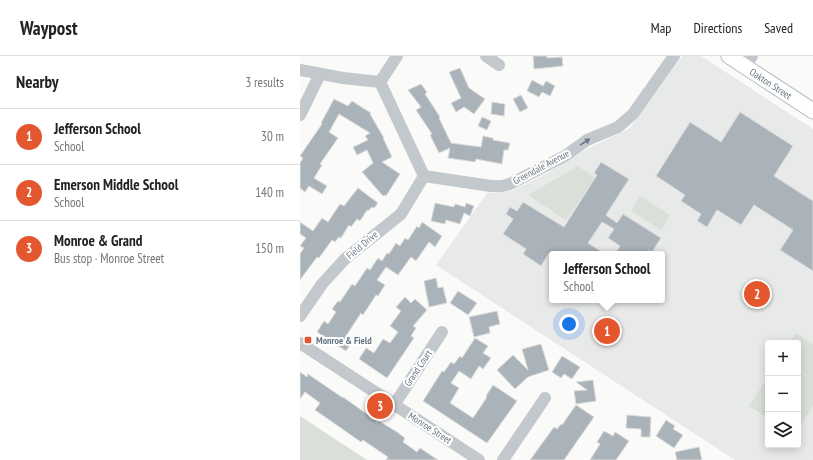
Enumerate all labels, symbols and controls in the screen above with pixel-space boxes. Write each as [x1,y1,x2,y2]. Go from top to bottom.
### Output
text: Waypost [20,16,77,40]
text: Map [651,19,671,37]
text: Directions [693,19,742,37]
text: Saved [764,19,793,37]
street label: Oakton Street [747,65,795,102]
text: Nearby [16,71,59,93]
text: 3 results [245,74,284,91]
text: Jefferson School [54,119,141,138]
text: 1 [26,128,32,145]
text: 30 m [261,128,284,145]
text: School [54,138,84,155]
one-way arrow [580,138,590,146]
street label: Greendale Avenue [511,147,571,187]
text: Emerson Middle School [54,175,178,194]
text: 2 [26,184,32,201]
text: 140 m [255,184,284,201]
text: School [54,194,84,211]
street label: Field Drive [344,228,380,262]
text: Monroe & Grand [54,231,142,250]
text: 3 [26,240,32,257]
text: 150 m [255,240,284,257]
text: Bus stop · Monroe Street [54,250,164,267]
popup [549,251,665,303]
text: Jefferson School [564,259,650,278]
text: School [564,278,594,295]
pin: 2 [744,279,770,309]
your location [559,314,579,334]
pin: 1 [594,316,620,346]
place label: Monroe & Field [316,334,372,347]
marker: Monroe & Field [303,335,313,345]
map controls [765,340,801,448]
button: + [765,340,801,376]
street label: Grand Court [401,347,435,389]
button: − [765,376,801,412]
pin: 3 [367,391,393,421]
street label: Monroe Street [406,409,454,447]
button: layers [765,412,801,448]

